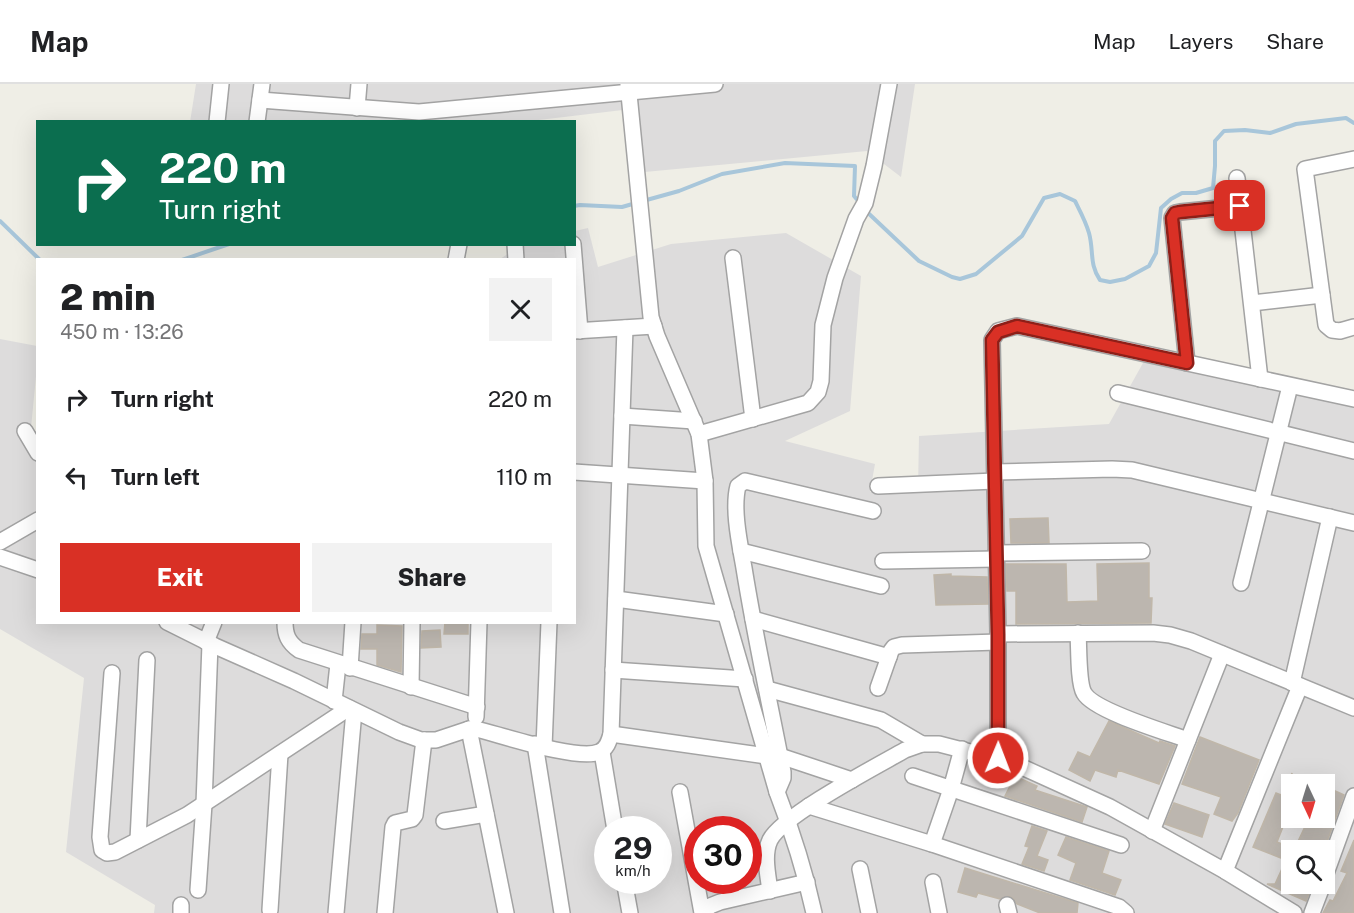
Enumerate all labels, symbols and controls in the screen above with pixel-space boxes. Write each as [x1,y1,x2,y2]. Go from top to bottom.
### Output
text: Map [30,25,89,58]
text: Map [1093,29,1136,54]
text: Layers [1169,29,1233,54]
text: Share [1266,29,1324,54]
text: 220 m [159,143,287,192]
icon: right [60,144,138,222]
pin [1214,180,1265,231]
icon: arrive [1223,189,1256,222]
text: Turn right [159,193,282,225]
text: 2 min [60,276,156,318]
button: close [489,278,552,341]
text: 450 m · 13:26 [60,320,184,344]
icon: right [60,383,93,416]
text: Turn right [111,386,214,412]
text: 220 m [488,386,552,412]
icon: left [60,461,93,494]
text: Turn left [111,464,200,490]
text: 110 m [496,464,552,490]
button: Exit [60,543,300,612]
button: Share [312,543,552,612]
position arrow [966,726,1030,790]
north arrow [1281,774,1335,828]
map controls [1281,774,1335,894]
speed limit sign: 30 [684,816,762,894]
text: 29 [614,830,652,866]
button: search [1281,840,1335,894]
text: km/h [615,862,651,879]

